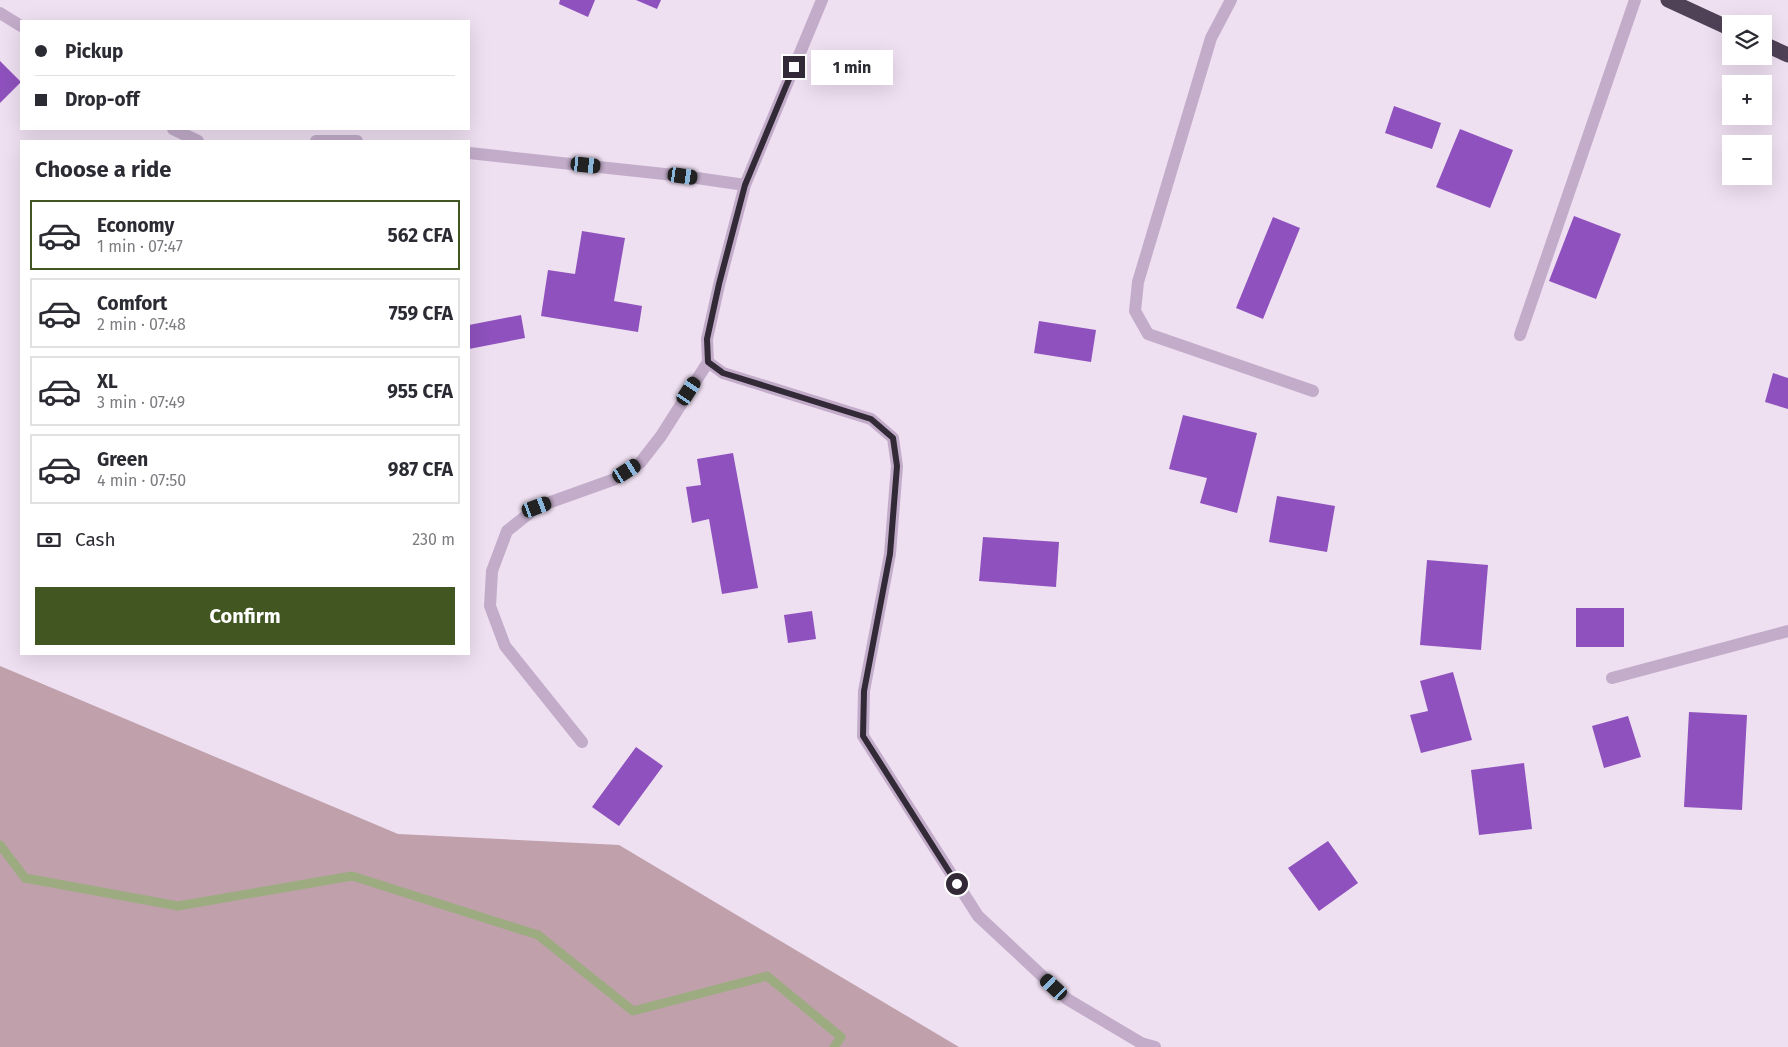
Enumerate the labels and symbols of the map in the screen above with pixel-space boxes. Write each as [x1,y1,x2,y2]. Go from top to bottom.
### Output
callout: 1 min [812,50,894,84]
route end [783,56,805,78]
car [570,156,601,174]
car [667,166,698,186]
car [674,374,703,408]
car [610,457,643,485]
car [520,495,553,519]
route start [946,873,968,895]
car [1037,971,1070,1003]

